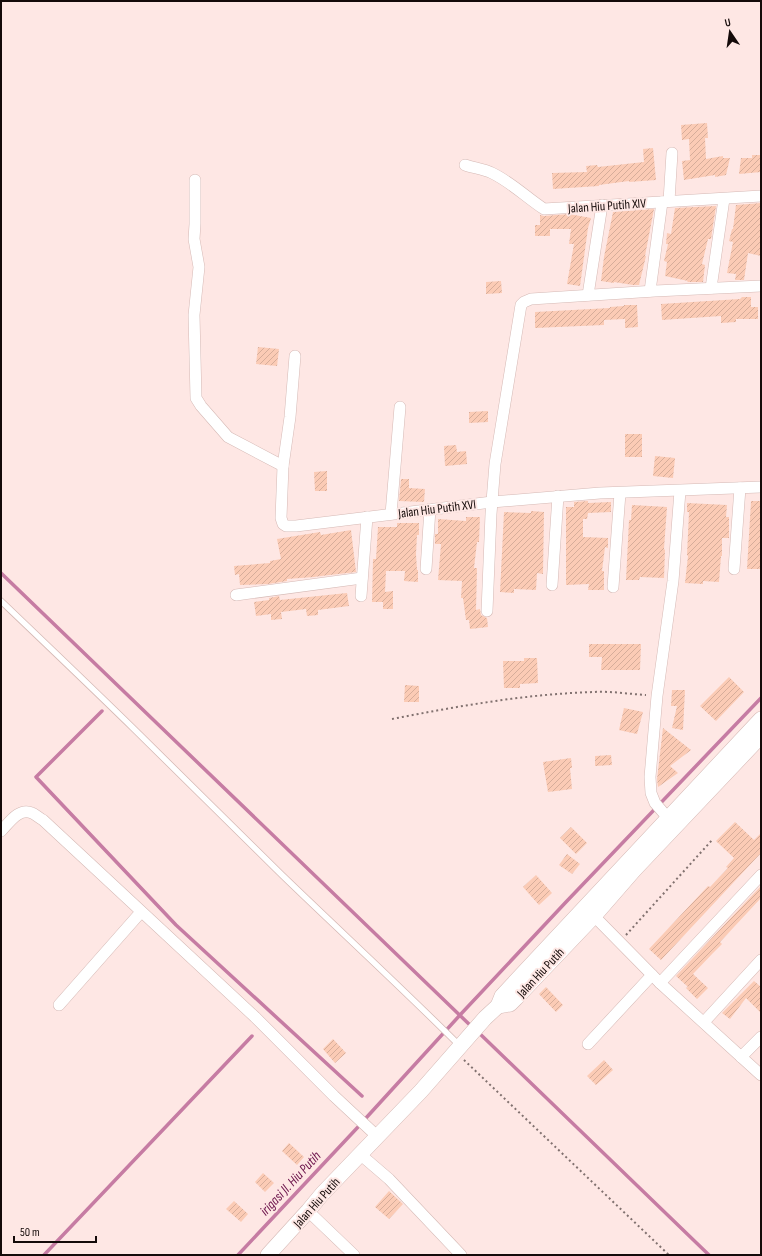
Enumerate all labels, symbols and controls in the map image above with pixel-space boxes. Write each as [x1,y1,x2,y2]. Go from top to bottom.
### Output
north arrow [710,12,750,52]
text: U [724,16,732,30]
street label: Jalan Hiu Putih XIV [567,195,647,217]
street label: Jalan Hiu Putih XVI [396,496,477,522]
street label: Jalan Hiu Putih [513,945,568,1002]
water label: irigasi Jl. Hiu Putih [256,1148,325,1219]
street label: Jalan Hiu Putih [289,1174,343,1232]
scale bar [14,1218,96,1244]
text: 50 m [20,1225,40,1240]

